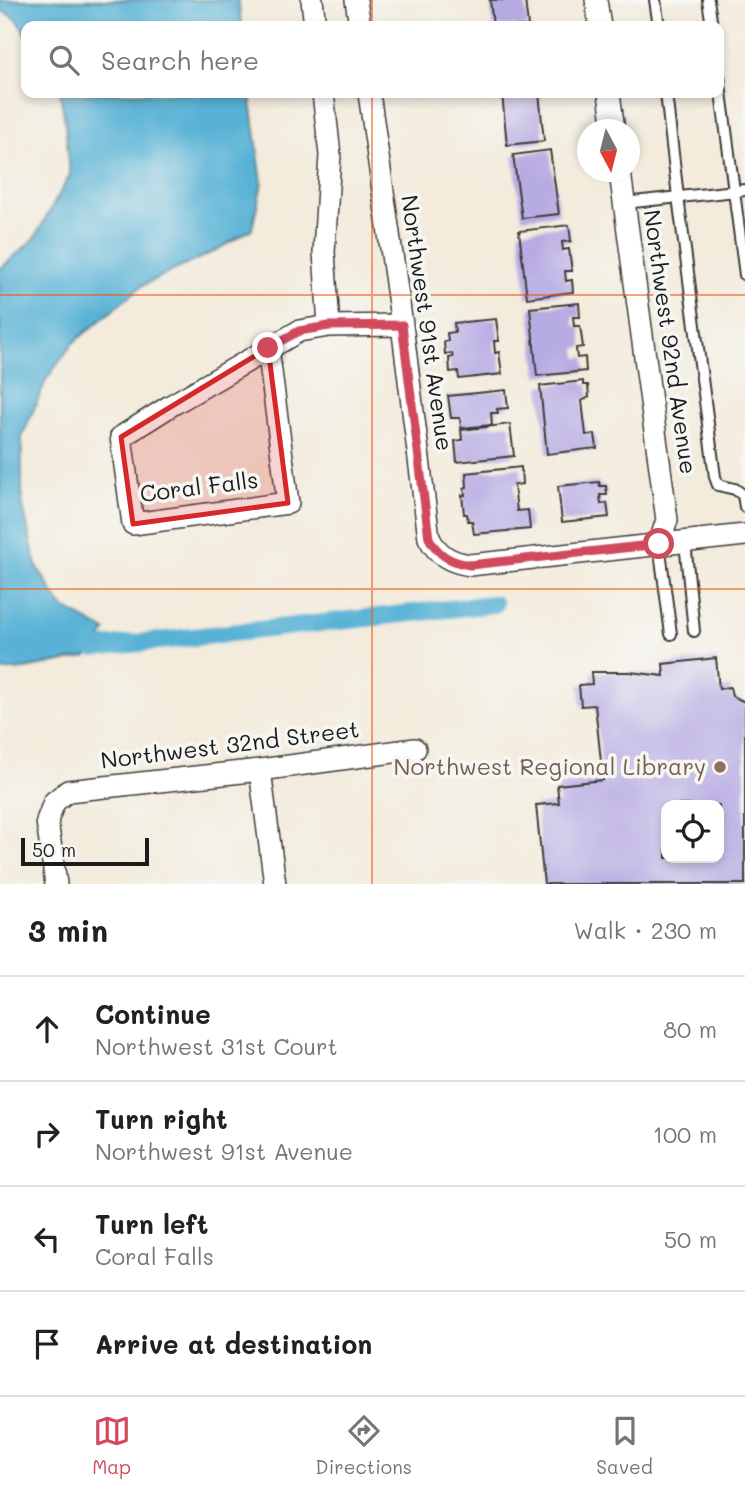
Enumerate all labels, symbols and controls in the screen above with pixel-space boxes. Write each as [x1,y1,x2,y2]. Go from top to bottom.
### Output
search box [21,21,724,98]
icon: search [45,41,83,79]
text: Search here [101,43,259,77]
north arrow [577,119,640,182]
street label: Northwest 91st Avenue [395,193,461,453]
street label: Northwest 92nd Avenue [638,208,704,476]
route end [252,332,283,363]
street label: Coral Falls [138,464,260,508]
route start [643,528,674,559]
street label: Northwest 32nd Street [99,713,361,775]
place label: Northwest Regional Library [394,751,706,781]
marker: Northwest Regional Library [712,759,728,775]
map controls [661,800,724,863]
button: locate [661,800,724,863]
scale bar [21,835,149,867]
text: 50 m [32,837,76,862]
text: 3 min [28,910,108,950]
text: Walk · 230 m [574,915,717,945]
text: Continue [95,997,211,1031]
icon: ahead [28,1010,66,1048]
text: 80 m [663,1014,717,1044]
text: Northwest 31st Court [95,1031,338,1061]
text: Turn right [95,1102,228,1136]
icon: right [28,1115,66,1153]
text: 100 m [653,1119,717,1149]
text: Northwest 91st Avenue [95,1136,353,1166]
text: Turn left [95,1207,208,1241]
icon: left [28,1220,66,1258]
text: 50 m [664,1224,717,1254]
text: Coral Falls [95,1241,214,1271]
icon: arrive [28,1325,66,1363]
text: Arrive at destination [95,1327,372,1361]
tab: Map [92,1412,131,1479]
tab: Directions [315,1412,412,1479]
tab: Saved [596,1412,653,1479]

